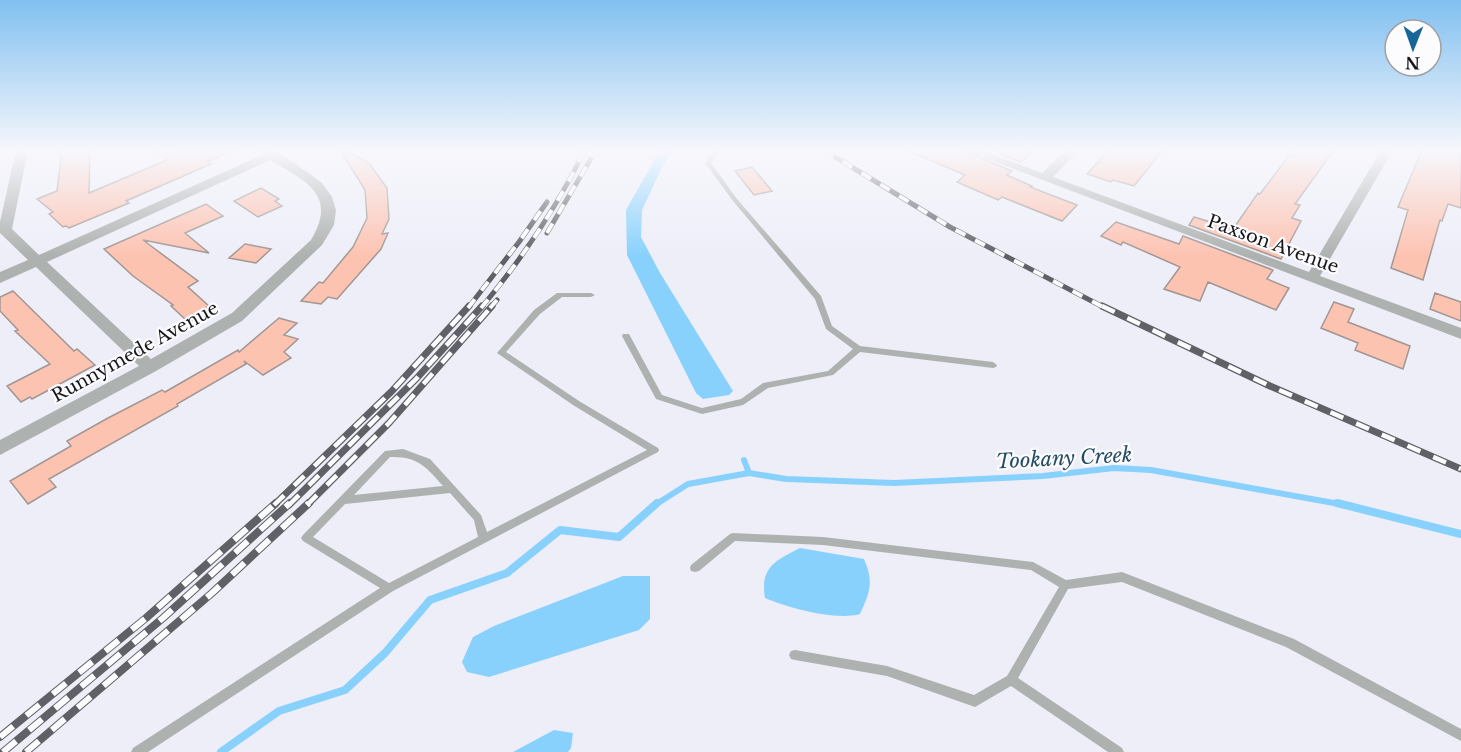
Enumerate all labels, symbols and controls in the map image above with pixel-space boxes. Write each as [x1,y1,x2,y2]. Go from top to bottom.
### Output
north arrow [1383,18,1443,78]
text: N [1405,53,1420,73]
street label: Paxson Avenue [1204,210,1342,278]
street label: Runnymede Avenue [48,297,222,407]
water label: Tookany Creek [995,442,1133,474]

